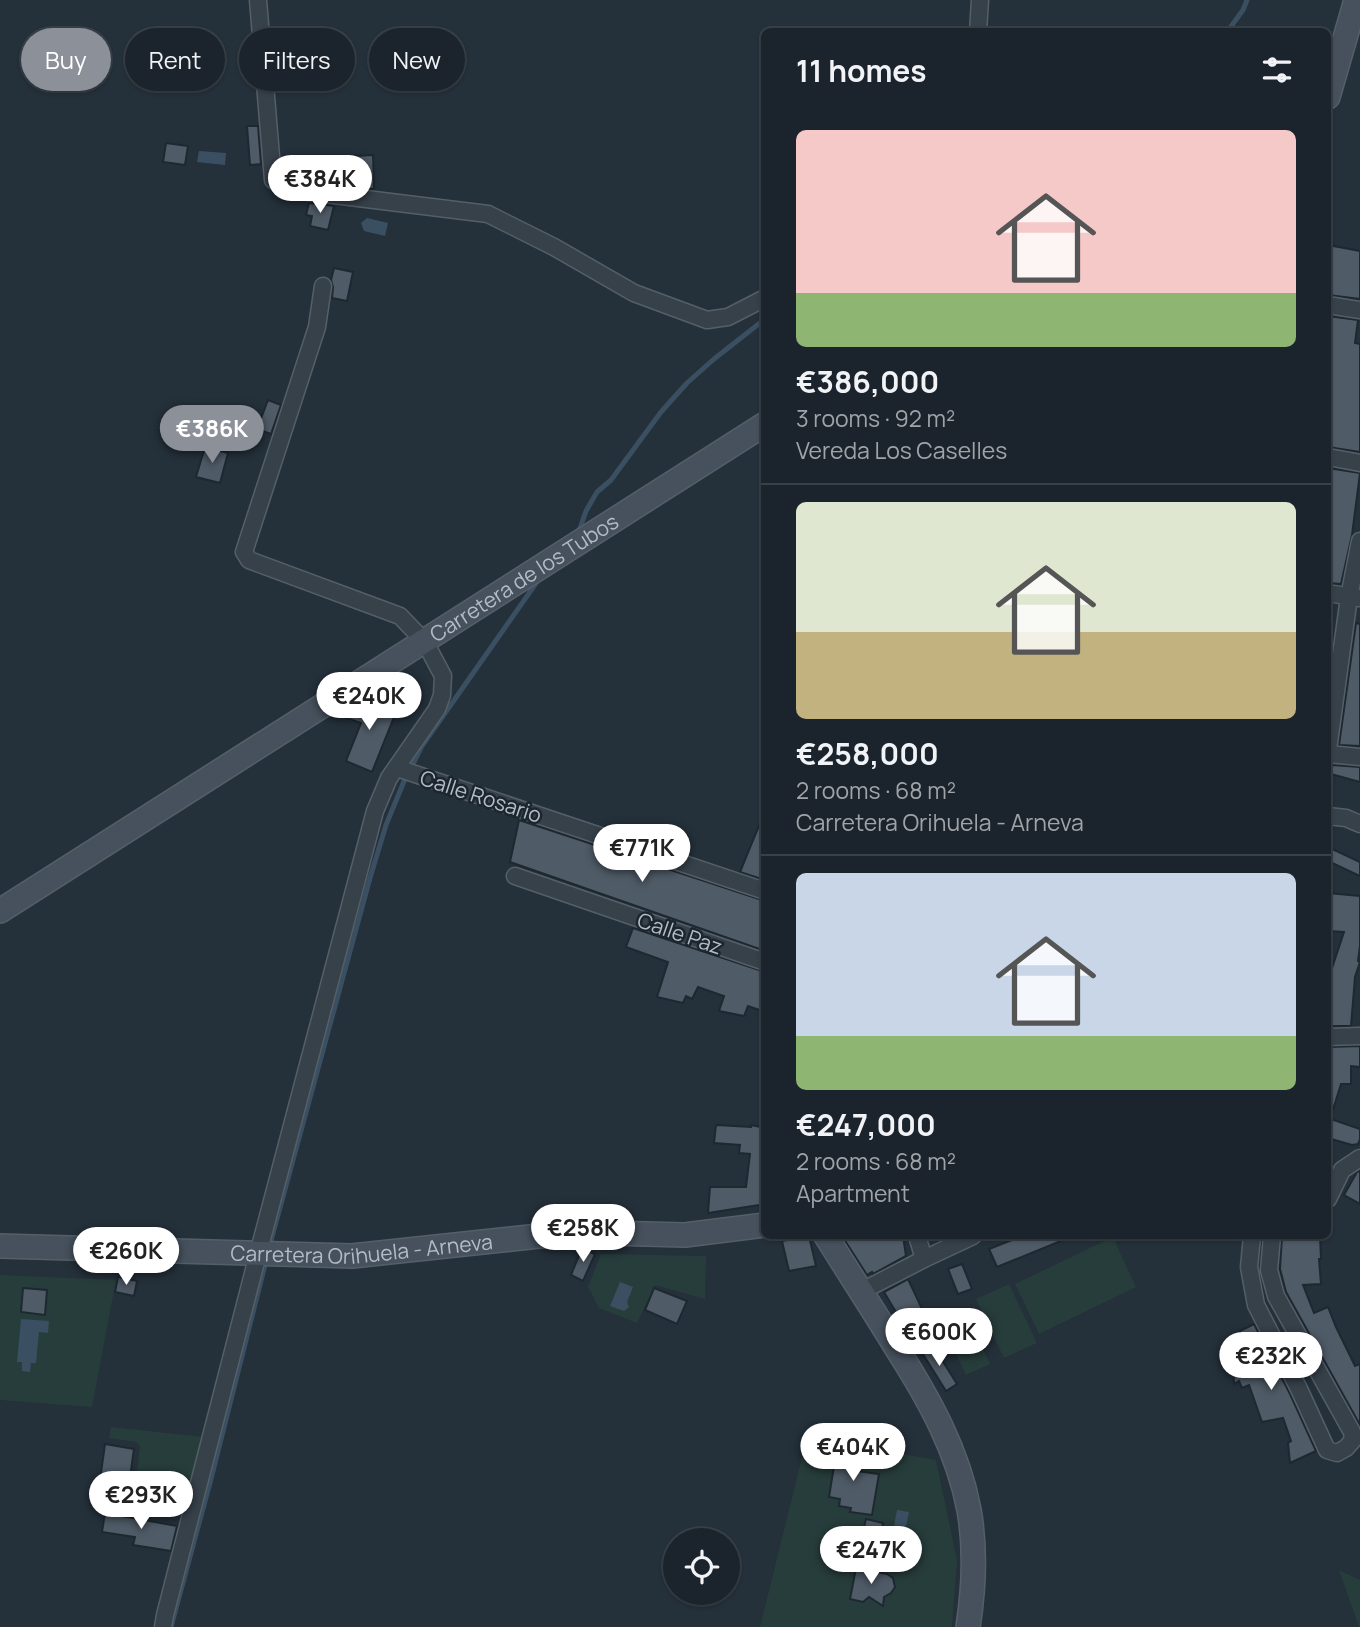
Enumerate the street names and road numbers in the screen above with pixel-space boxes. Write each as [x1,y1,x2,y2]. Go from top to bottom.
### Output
street label: Carretera de los Tubos [424,507,624,648]
street label: Calle Rosario [417,763,545,829]
street label: Calle Paz [634,905,726,961]
street label: Carretera Orihuela - Arneva [230,1227,494,1270]

